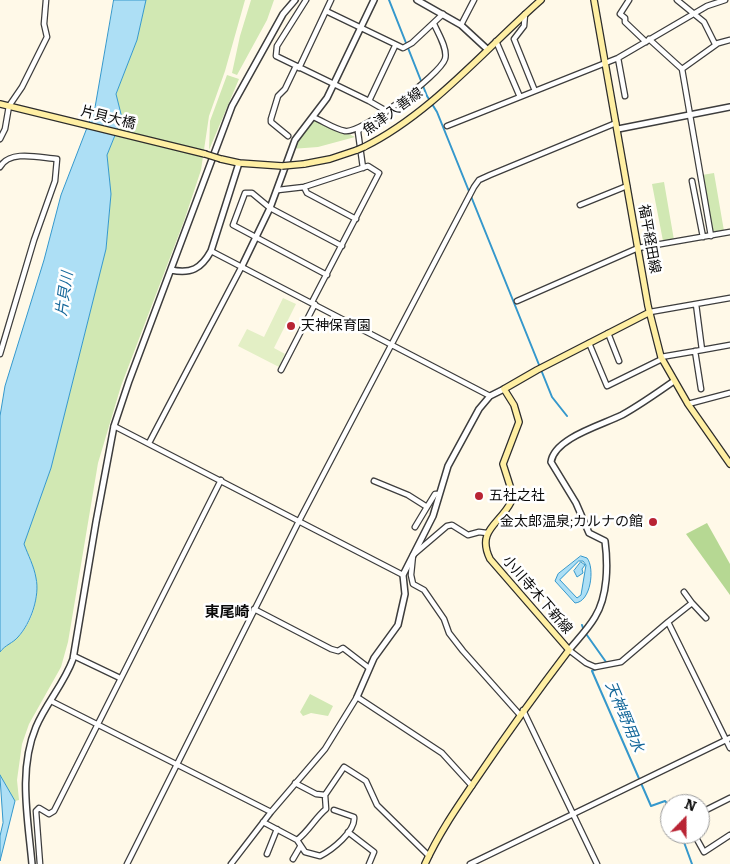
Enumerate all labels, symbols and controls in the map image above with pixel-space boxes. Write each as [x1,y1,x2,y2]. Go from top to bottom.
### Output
street label: 魚津入善線 [360,85,426,139]
street label: 片貝大橋 [79,103,137,133]
street label: 福平経田線 [635,203,663,275]
water label: 片貝川 [53,270,77,318]
place label: 天神保育園 [301,318,371,334]
marker: 天神保育園 [285,320,297,332]
place label: 五社之社 [489,488,545,504]
marker: 五社之社 [473,490,485,502]
place label: 金太郎温泉;カルナの館 [500,514,643,530]
marker: 金太郎温泉;カルナの館 [647,516,659,528]
street label: 小川寺木下新線 [499,553,575,637]
district label: 東尾崎 [205,604,249,622]
water label: 天神野用水 [601,679,647,755]
north arrow [660,794,710,844]
text: N [682,796,699,815]

